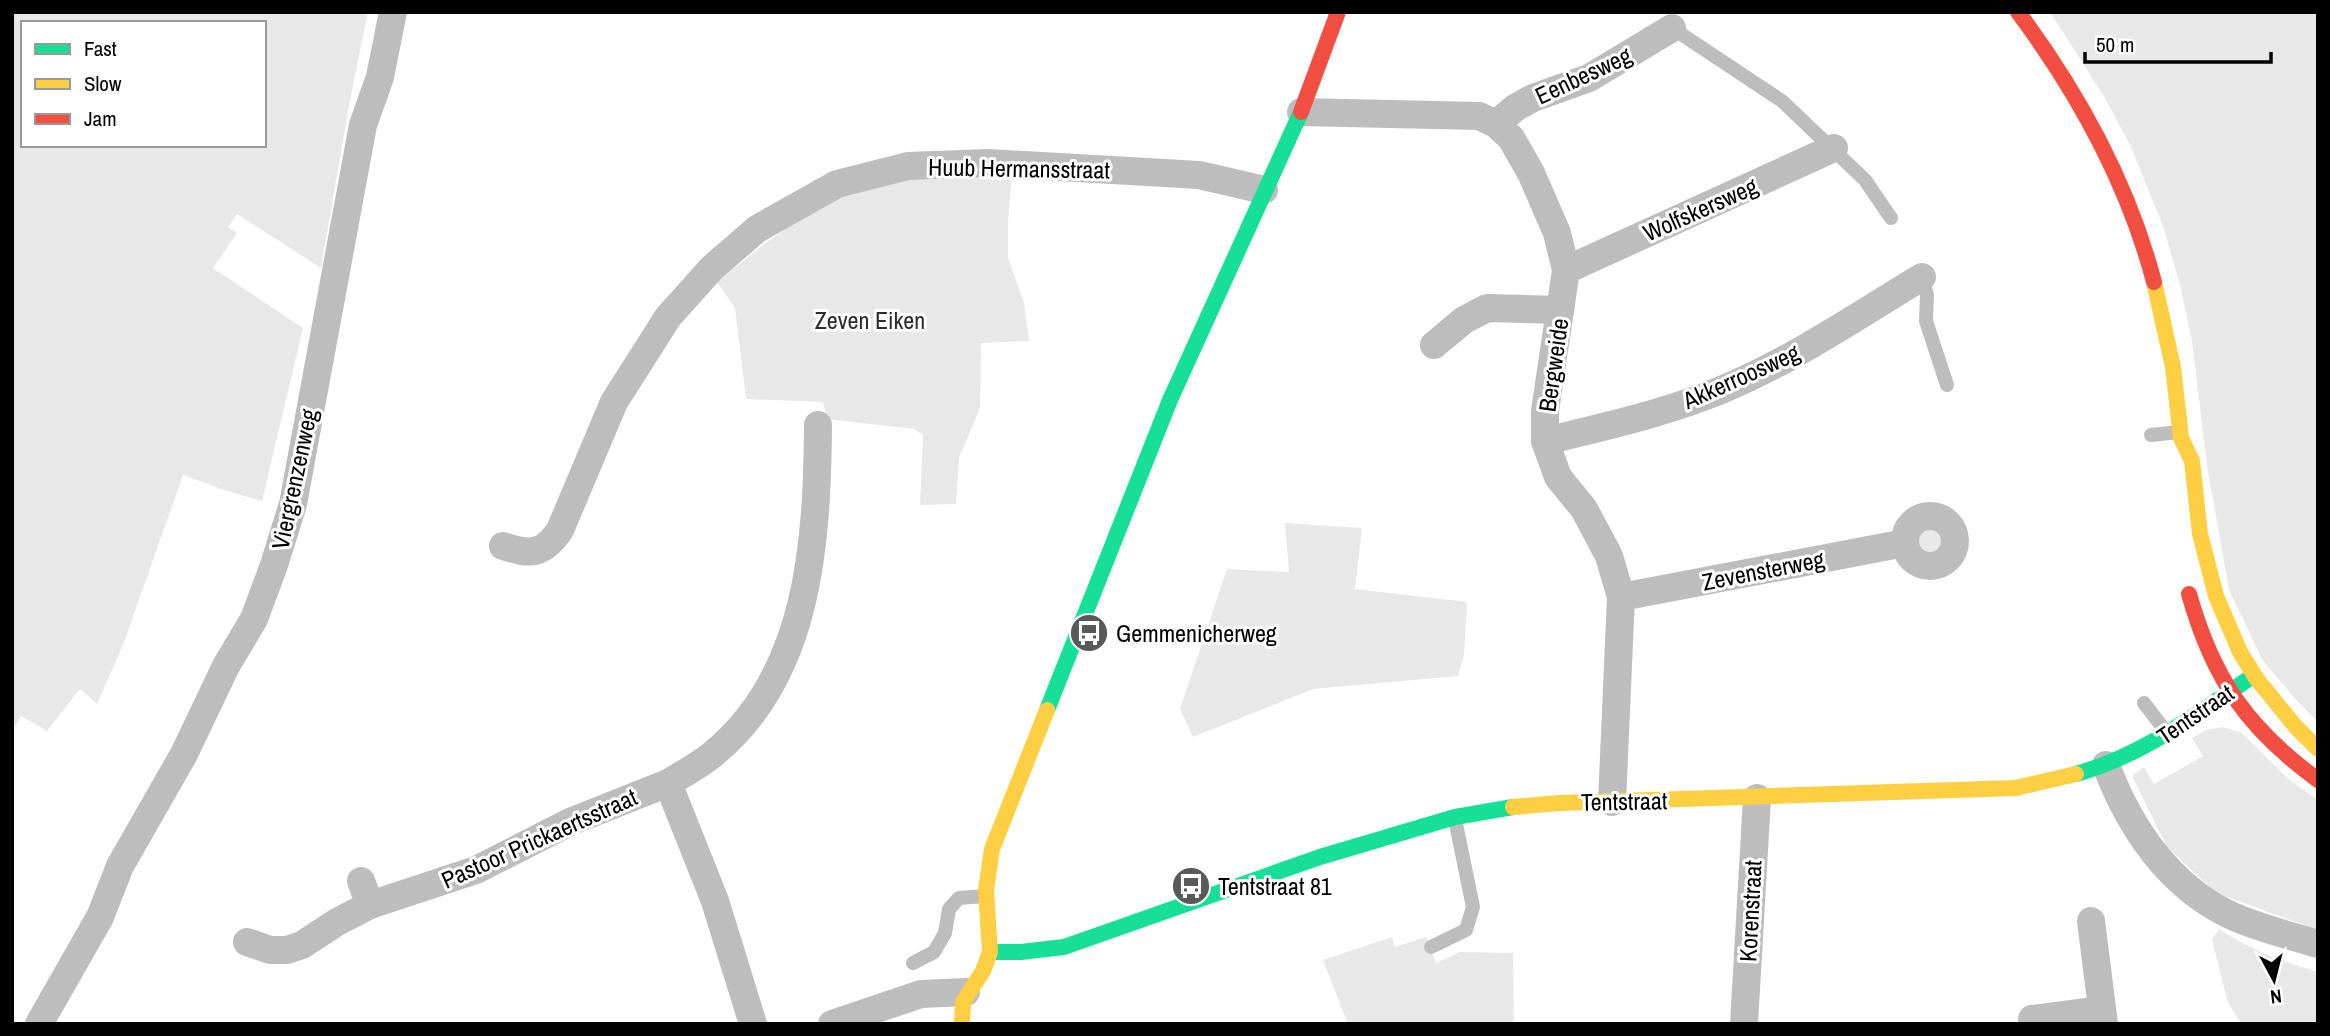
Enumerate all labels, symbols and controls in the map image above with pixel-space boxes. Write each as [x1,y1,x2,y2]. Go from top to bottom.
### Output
legend [21,21,266,147]
scale bar [2085,21,2270,65]
text: 50 m [2096,30,2134,59]
text: Fast [84,34,117,63]
street label: Eenbesweg [1530,39,1636,111]
text: Slow [84,69,122,98]
text: Jam [84,104,117,133]
street label: Huub Hermansstraat [928,150,1111,186]
street label: Wolfskersweg [1638,170,1762,248]
park label: Zeven Eiken [815,304,925,336]
street label: Bergweide [1531,316,1575,414]
street label: Akkerroosweg [1677,336,1805,416]
street label: Viergrenzenweg [263,406,325,552]
street label: Zevensterweg [1699,542,1827,597]
bus stop icon: Gemmenicherweg [1068,612,1110,654]
place label: Gemmenicherweg [1116,617,1277,649]
street label: Tentstraat [2150,676,2240,751]
street label: Pastoor Prickaertsstraat [436,780,642,896]
street label: Tentstraat [1581,784,1668,818]
street label: Korenstraat [1731,859,1769,963]
bus stop icon: Tentstraat 81 [1170,865,1212,907]
place label: Tentstraat 81 [1218,870,1332,902]
north arrow [2239,945,2309,1015]
text: N [2269,983,2283,1010]

